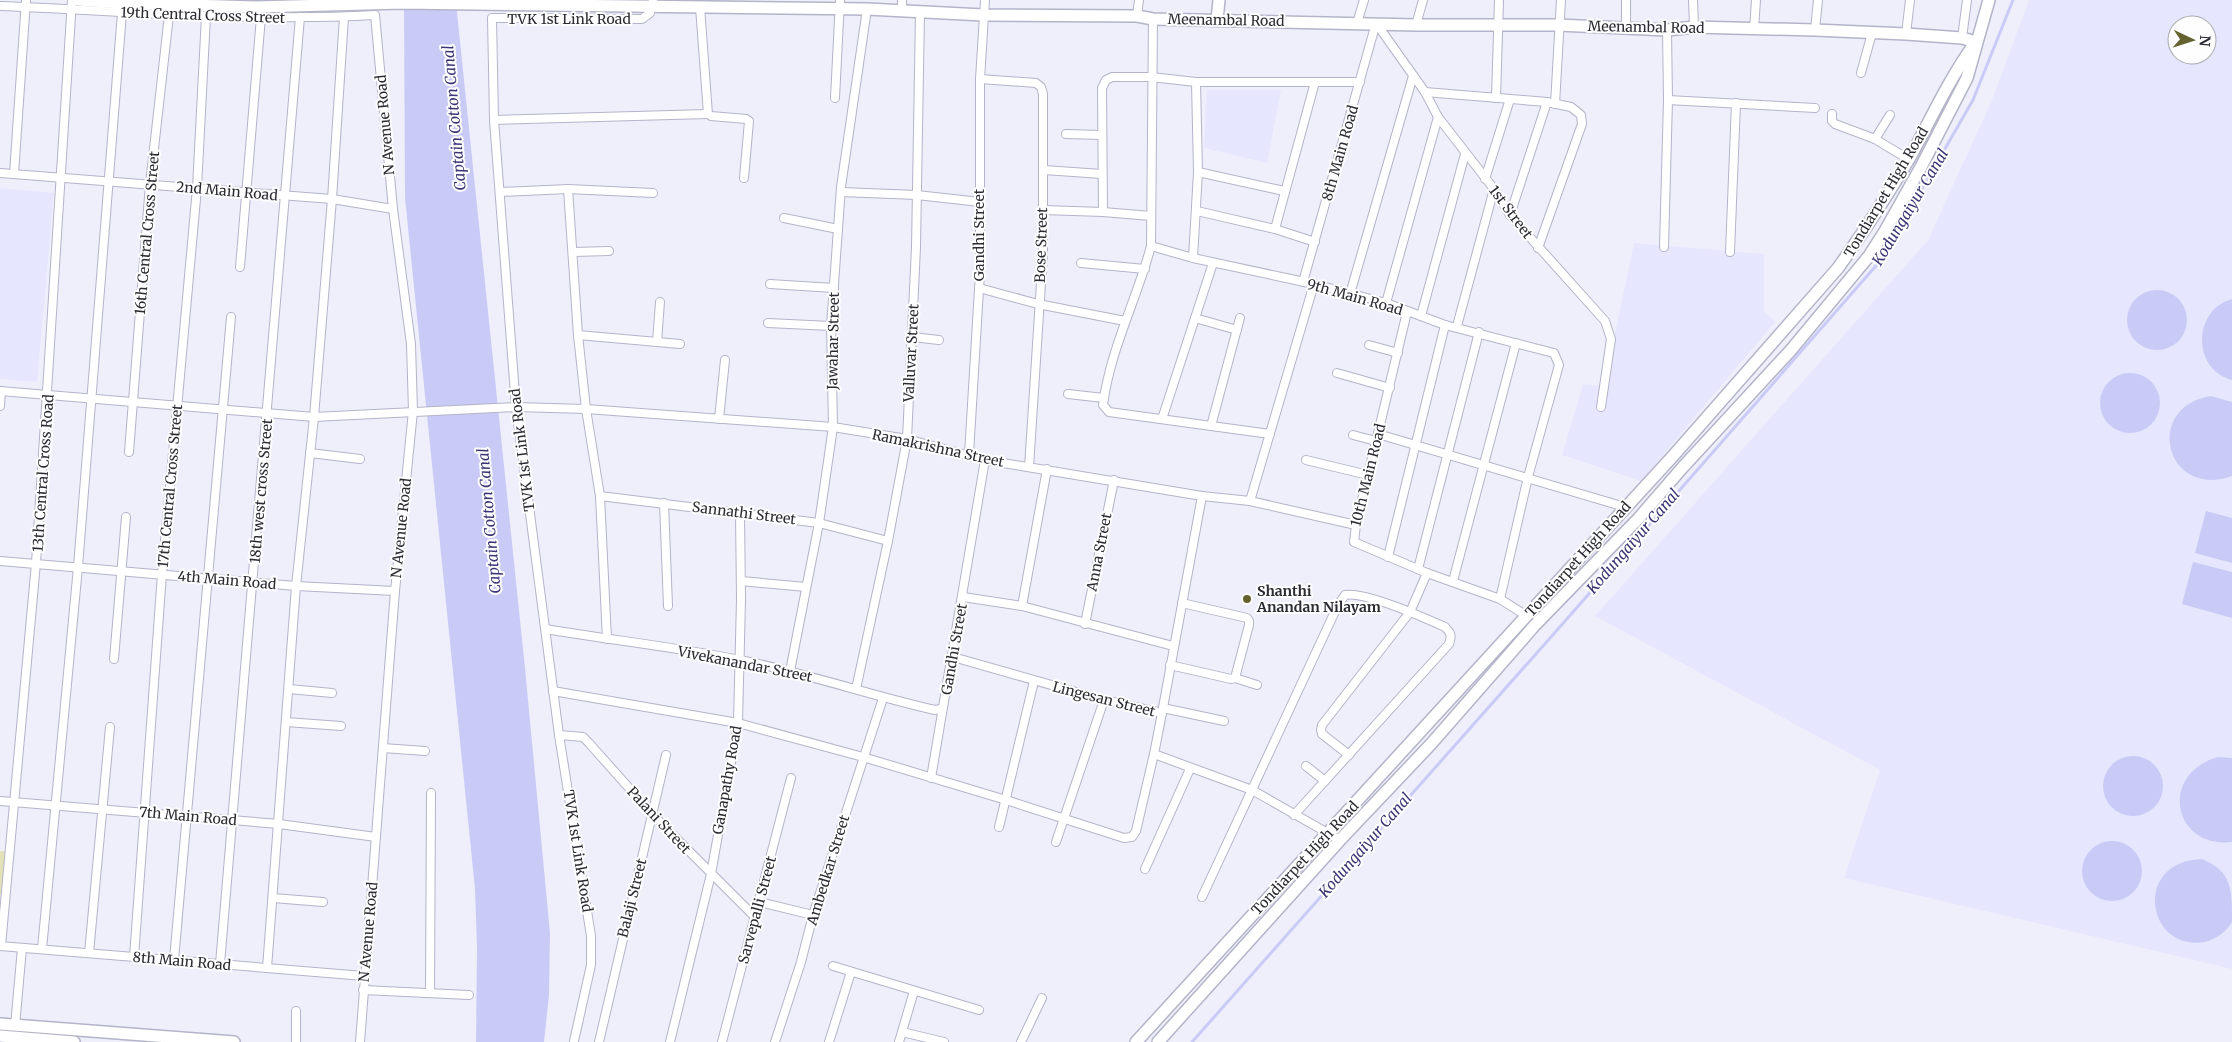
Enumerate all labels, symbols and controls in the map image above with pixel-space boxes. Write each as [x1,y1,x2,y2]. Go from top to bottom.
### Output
street label: 19th Central Cross Street [120,3,286,27]
street label: TVK 1st Link Road [507,10,631,28]
street label: Meenambal Road [1167,10,1285,30]
north arrow [2167,15,2217,65]
street label: Meenambal Road [1587,17,1705,37]
text: N [2196,35,2214,47]
water label: Captain Cotton Canal [438,44,470,192]
street label: N Avenue Road [372,74,398,176]
street label: 8th Main Road [1318,102,1362,203]
street label: Tondiarpet High Road [1840,123,1932,261]
water label: Kodungaiyur Canal [1867,145,1952,270]
street label: 16th Central Cross Street [131,150,163,316]
street label: 2nd Main Road [175,178,279,204]
street label: 1st Street [1485,182,1537,243]
street label: Gandhi Street [970,188,988,281]
street label: Bose Street [1031,206,1051,283]
street label: 9th Main Road [1305,275,1406,319]
street label: Jawahar Street [823,291,843,391]
street label: Valluvar Street [899,303,923,404]
street label: TVK 1st Link Road [505,387,538,513]
street label: 13th Central Cross Road [29,393,58,552]
street label: 17th Central Cross Street [154,403,186,568]
street label: 18th west cross Street [246,417,276,564]
street label: 10th Main Road [1347,421,1390,528]
street label: Ramakrishna Street [870,425,1006,471]
water label: Captain Cotton Canal [473,447,505,595]
street label: N Avenue Road [387,476,415,579]
water label: Kodungaiyur Canal [1582,485,1684,598]
street label: Tondiarpet High Road [1521,497,1635,620]
street label: Sannathi Street [691,498,798,528]
street label: Anna Street [1082,511,1116,594]
street label: 4th Main Road [177,567,278,593]
place label: Shanthi Anandan Nilayam [1256,582,1381,616]
marker: Shanthi Anandan Nilayam [1241,593,1253,605]
street label: Gandhi Street [937,601,971,696]
street label: Vivekanandar Street [675,642,814,686]
street label: Lingesan Street [1051,678,1158,721]
street label: Ganapathy Road [709,724,746,836]
street label: Palani Street [623,783,695,858]
street label: TVK 1st Link Road [559,788,597,914]
water label: Kodungaiyur Canal [1314,789,1416,902]
street label: Tondiarpet High Road [1248,797,1363,919]
street label: 7th Main Road [138,803,238,829]
street label: Ambedkar Street [802,812,853,928]
street label: Sarvepalli Street [734,854,780,966]
street label: Balaji Street [613,856,651,939]
street label: N Avenue Road [355,881,381,983]
street label: 8th Main Road [132,948,233,974]

